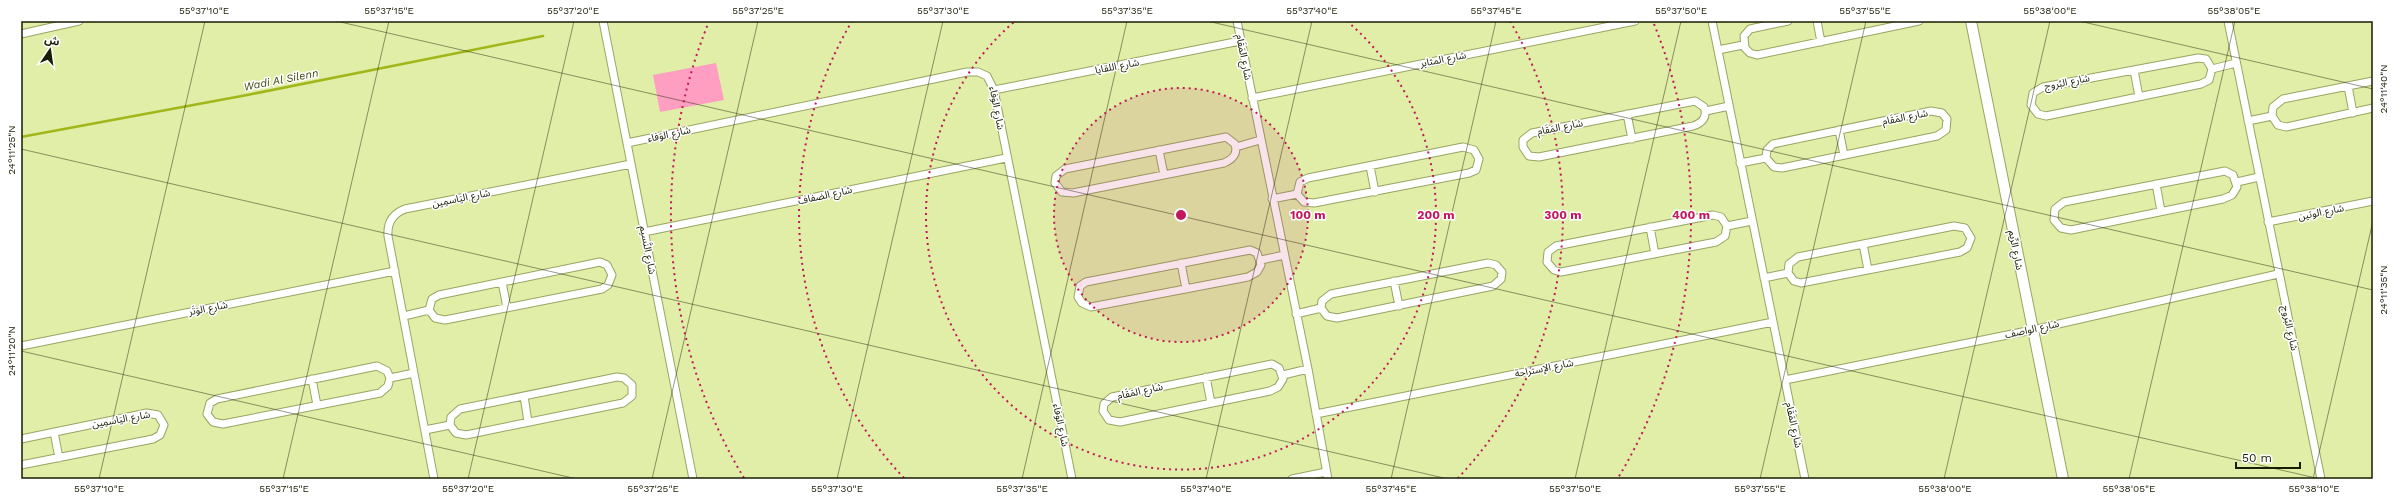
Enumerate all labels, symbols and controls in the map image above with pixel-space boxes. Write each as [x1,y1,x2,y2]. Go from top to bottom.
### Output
text: 55°37'10"E [179,5,229,16]
text: 55°37'15"E [364,5,414,16]
text: 55°37'20"E [547,5,599,16]
text: 55°37'25"E [732,5,784,16]
text: 55°37'30"E [917,5,969,16]
text: 55°37'35"E [1101,5,1153,16]
text: 55°37'40"E [1286,5,1338,16]
text: 55°37'45"E [1470,5,1522,16]
text: 55°37'50"E [1655,5,1707,16]
text: 55°37'55"E [1839,5,1891,16]
text: 55°38'00"E [2023,5,2077,16]
text: 55°38'05"E [2207,5,2261,16]
north arrow [30,30,70,70]
text: ش [43,33,61,49]
street label: شارع المَقَام [1231,33,1254,82]
street label: شارع المثابر [1418,49,1468,71]
street label: شارع اللقايا [1094,56,1140,78]
text: 24°11'40"N [2378,64,2389,114]
water label: Wadi Al Silenn [243,66,319,94]
street label: شارع البُروج [2043,72,2091,94]
street label: شارع الوَفاء [985,85,1007,131]
street label: شارع المَقَام [1881,107,1930,130]
street label: شارع المَقَام [1536,117,1585,140]
street label: شارع الوَفاء [646,124,692,146]
text: 24°11'25"N [6,125,17,175]
street label: شارع الضفاف [797,184,854,208]
street label: شارع اليَاسمِين [431,187,492,211]
street label: شارع الوتين [2297,202,2345,224]
centre of rings [1174,208,1188,222]
text: 100 m [1290,208,1326,222]
text: 200 m [1417,208,1455,222]
text: 300 m [1544,208,1582,222]
text: 400 m [1672,208,1710,222]
street label: شارع النَّسيم [636,225,659,276]
street label: شارع الرِّيم [2005,229,2025,271]
text: 24°11'35"N [2378,265,2389,315]
street label: شارع الوَتَر [186,298,229,319]
street label: شارع البُروج [2278,304,2300,352]
street label: شارع الواصف [2004,318,2061,342]
text: 24°11'20"N [6,326,17,376]
street label: شارع الإستراحة [1514,357,1575,381]
street label: شارع المَقَام [1116,380,1165,404]
street label: شارع المَقَام [1781,401,1805,450]
street label: شارع الوَفاء [1049,402,1071,448]
street label: شارع اليَاسمِين [91,408,152,432]
scale bar [2236,444,2300,470]
text: 50 m [2242,451,2272,465]
text: 55°37'10"E [74,483,124,494]
text: 55°37'15"E [259,483,309,494]
text: 55°37'20"E [442,483,494,494]
text: 55°37'25"E [627,483,679,494]
text: 55°37'30"E [811,483,863,494]
text: 55°37'35"E [996,483,1048,494]
text: 55°37'40"E [1180,483,1232,494]
text: 55°37'45"E [1365,483,1417,494]
text: 55°37'50"E [1549,483,1601,494]
text: 55°37'55"E [1734,483,1786,494]
text: 55°38'00"E [1918,483,1972,494]
text: 55°38'05"E [2102,483,2156,494]
text: 55°38'10"E [2288,483,2340,494]

